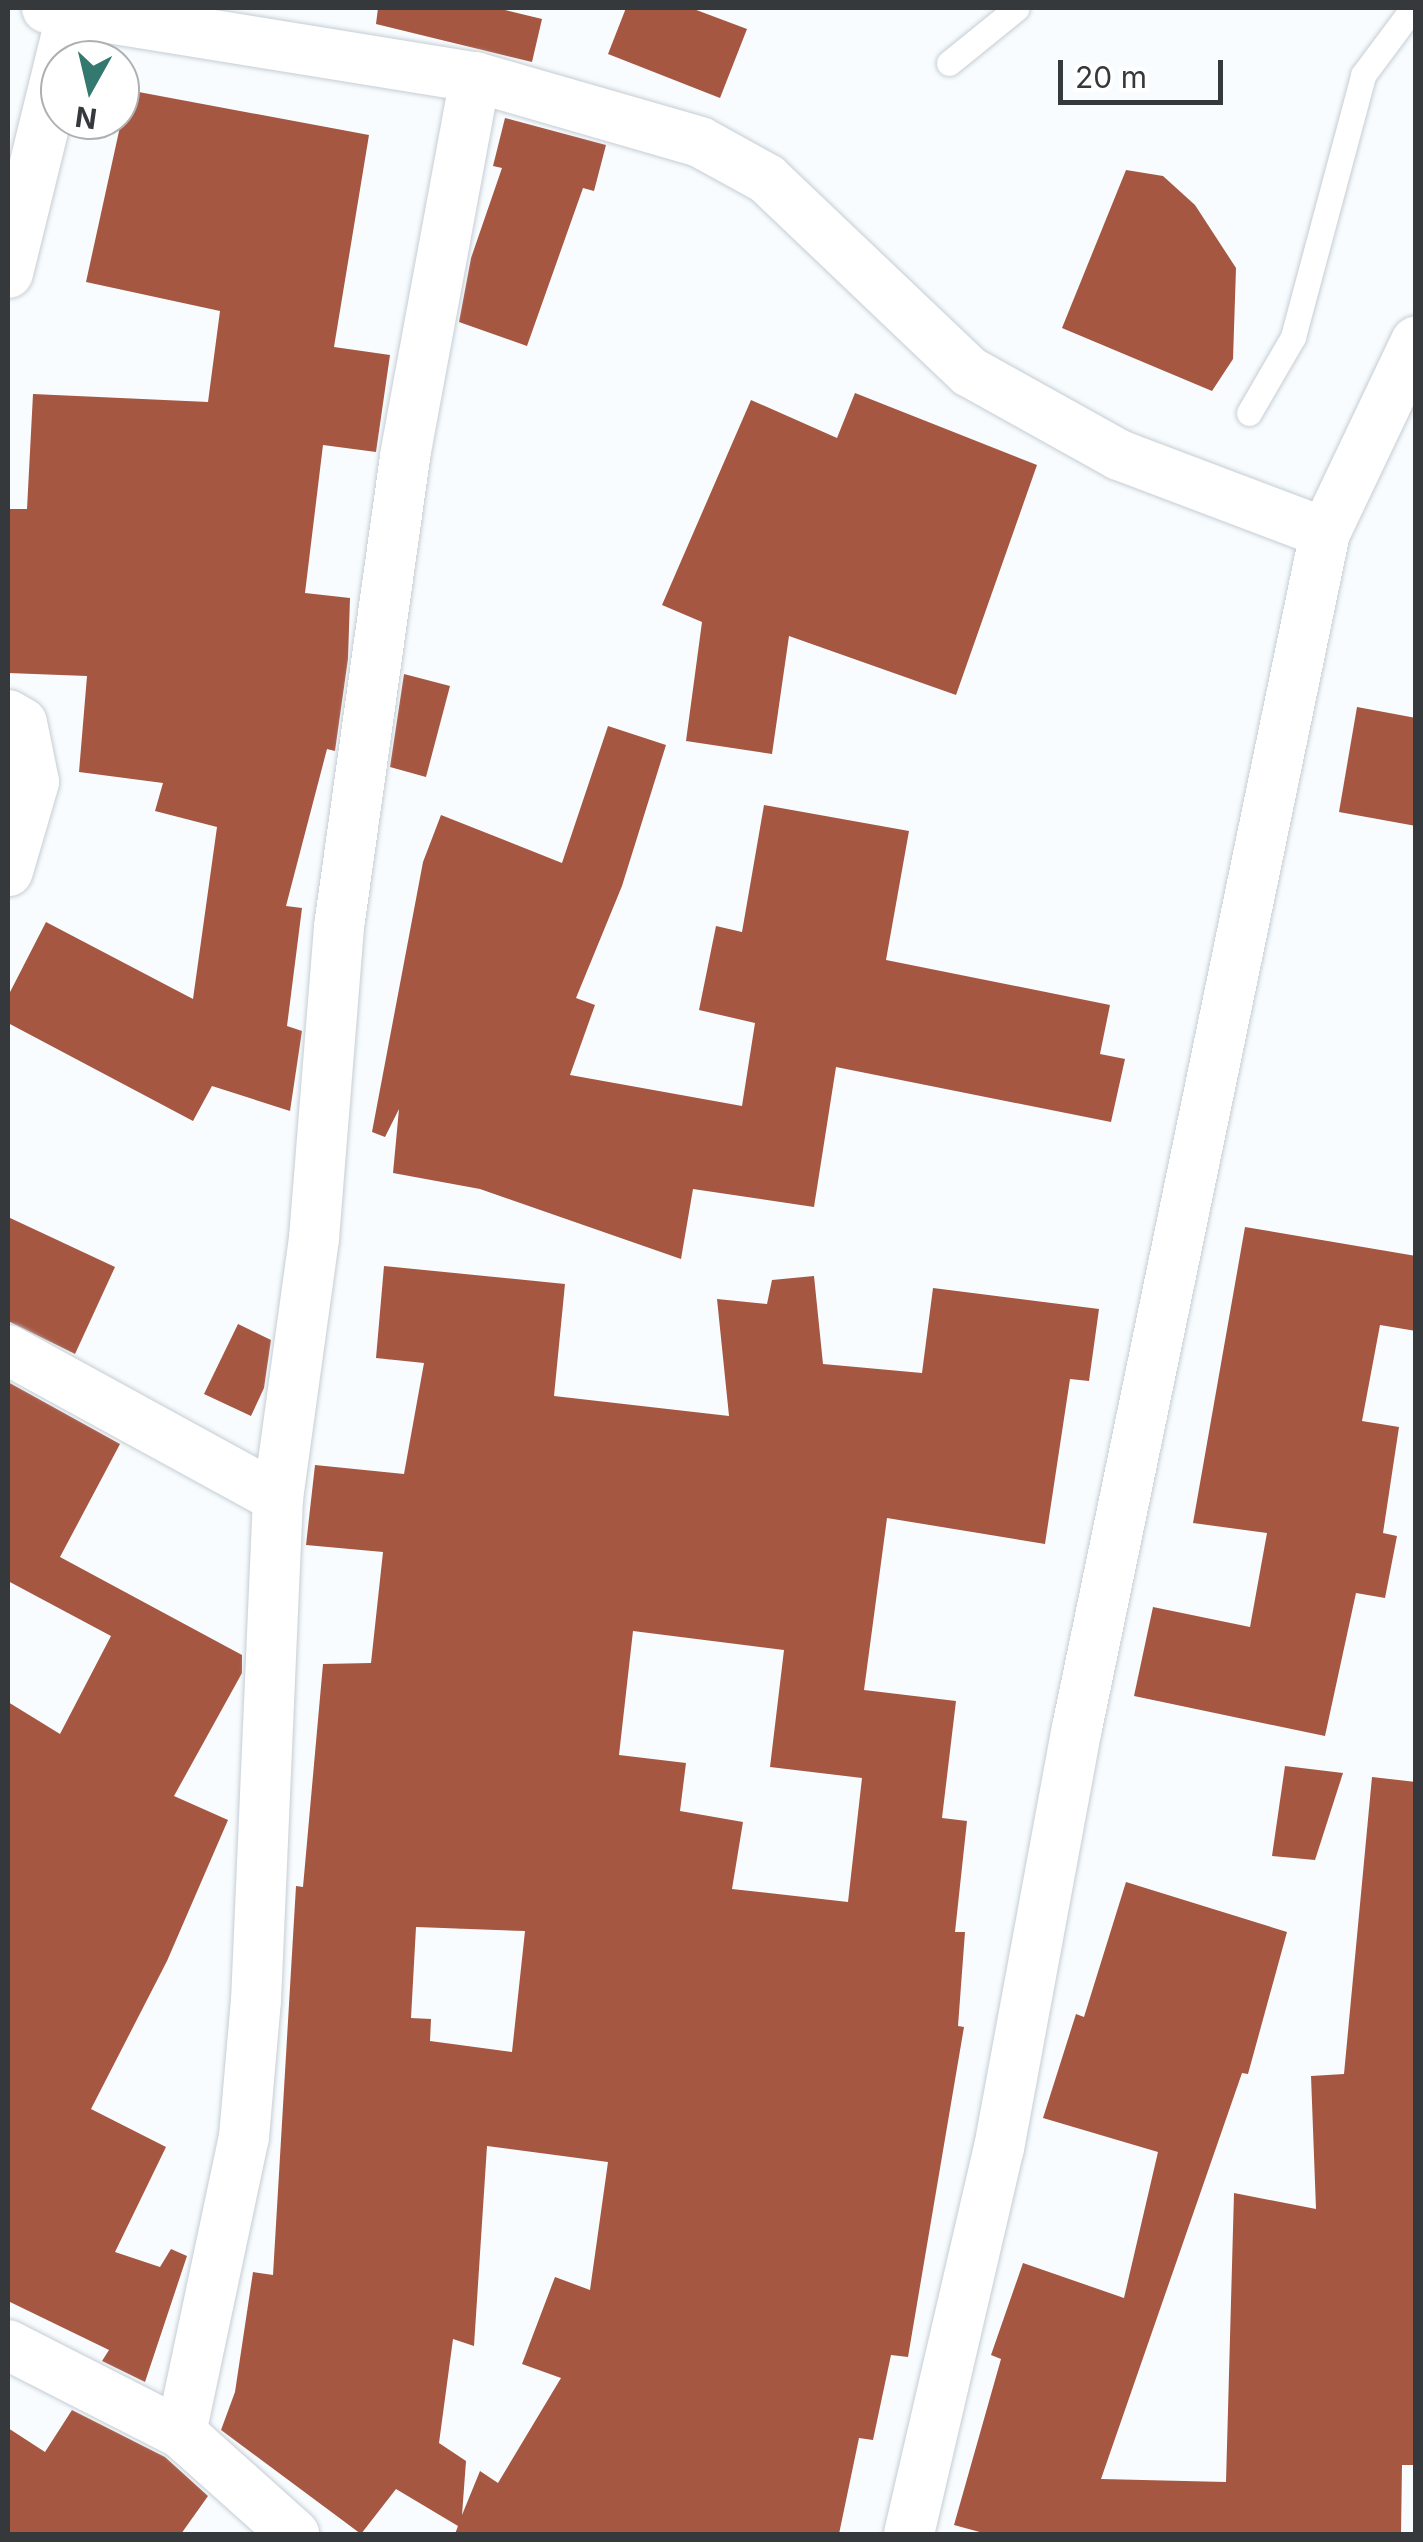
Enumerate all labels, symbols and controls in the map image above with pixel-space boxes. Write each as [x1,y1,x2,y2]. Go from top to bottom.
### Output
north arrow [40,40,140,140]
scale bar [1063,40,1228,102]
text: 20 m [1075,59,1147,95]
text: N [73,99,99,136]

